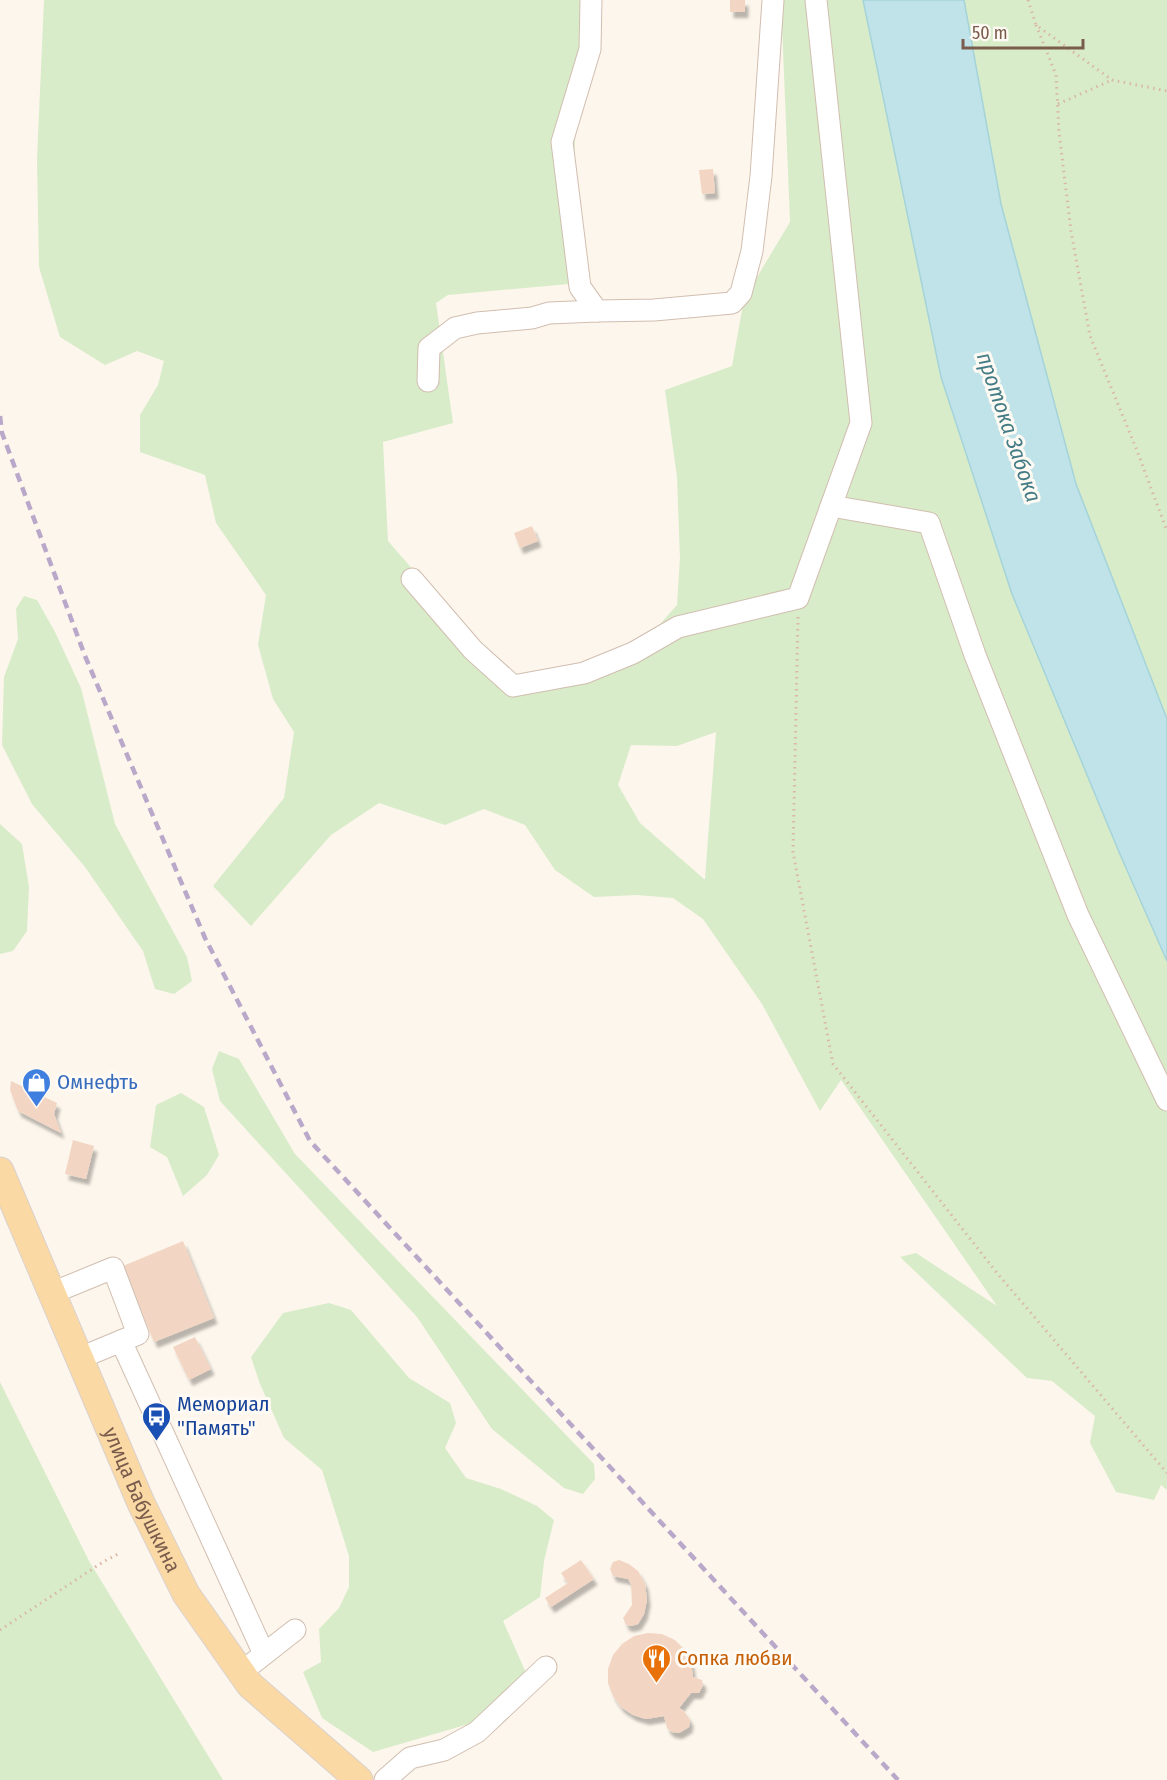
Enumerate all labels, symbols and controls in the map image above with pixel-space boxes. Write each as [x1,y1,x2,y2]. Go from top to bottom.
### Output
scale bar [963,12,1083,50]
text: 50 m [972,22,1008,44]
water label: протока Забока [971,349,1047,505]
shop icon: Омнефть [20,1066,52,1108]
place label: Омнефть [57,1069,138,1095]
place label: Мемориал "Память" [177,1391,270,1441]
bus stop icon: Мемориал "Память" [140,1400,172,1442]
street label: улица Бабушкина [97,1423,186,1577]
restaurant icon: Сопка любви [640,1642,672,1684]
place label: Сопка любви [677,1645,793,1671]

